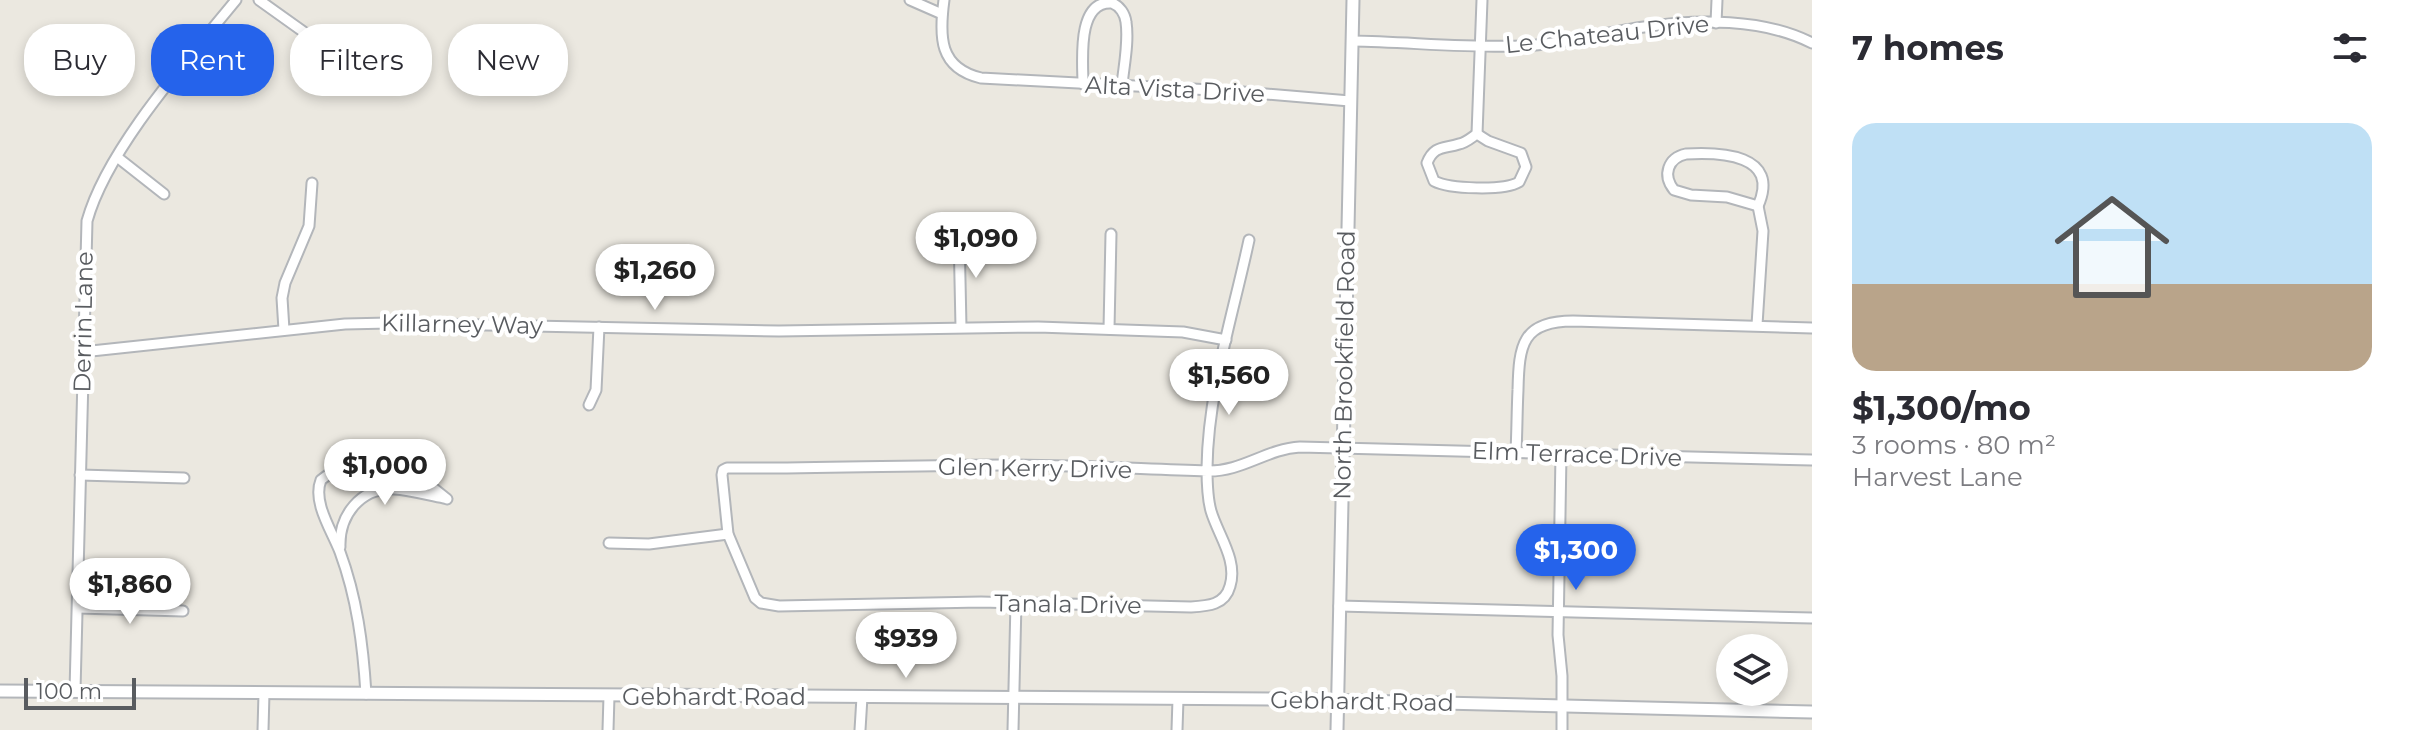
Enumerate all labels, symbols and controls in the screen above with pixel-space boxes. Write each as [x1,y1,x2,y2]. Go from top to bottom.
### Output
street label: Le Chateau Drive [1504,9,1710,59]
chip: Buy [24,24,135,96]
chip: Rent [151,24,274,96]
chip: Filters [290,24,432,96]
chip: New [448,24,568,96]
icon: filters [2328,26,2372,70]
text: 7 homes [1852,27,2004,69]
street label: Alta Vista Drive [1084,70,1266,108]
icon: home [2040,175,2184,319]
pin: $1,090 [911,212,1041,280]
text: $1,090 [934,222,1018,254]
street label: North Brookfield Road [1327,230,1361,500]
pin: $1,260 [590,244,720,312]
street label: Derrin Lane [67,251,99,393]
text: $1,260 [613,254,697,286]
street label: Killarney Way [381,308,543,340]
pin: $1,560 [1164,349,1294,417]
text: $1,560 [1187,359,1271,391]
text: $1,300/mo [1852,387,2031,429]
text: 3 rooms · 80 m² [1852,429,2056,461]
street label: Elm Terrace Drive [1471,436,1683,472]
pin: $1,000 [320,439,450,507]
text: $1,000 [342,449,428,481]
street label: Glen Kerry Drive [938,452,1132,484]
text: Harvest Lane [1852,461,2023,493]
pin: $1,300 [1511,524,1641,592]
text: $1,300 [1534,534,1618,566]
pin: $1,860 [65,558,195,626]
text: $1,860 [88,568,172,600]
street label: Tanala Drive [994,588,1142,620]
pin: $939 [859,612,953,680]
text: $939 [874,622,938,654]
map controls [1716,634,1788,706]
button: layers [1716,634,1788,706]
scale bar [24,674,136,710]
text: 100 m [36,678,102,705]
street label: Gebhardt Road [622,682,806,711]
street label: Gebhardt Road [1270,685,1454,717]

